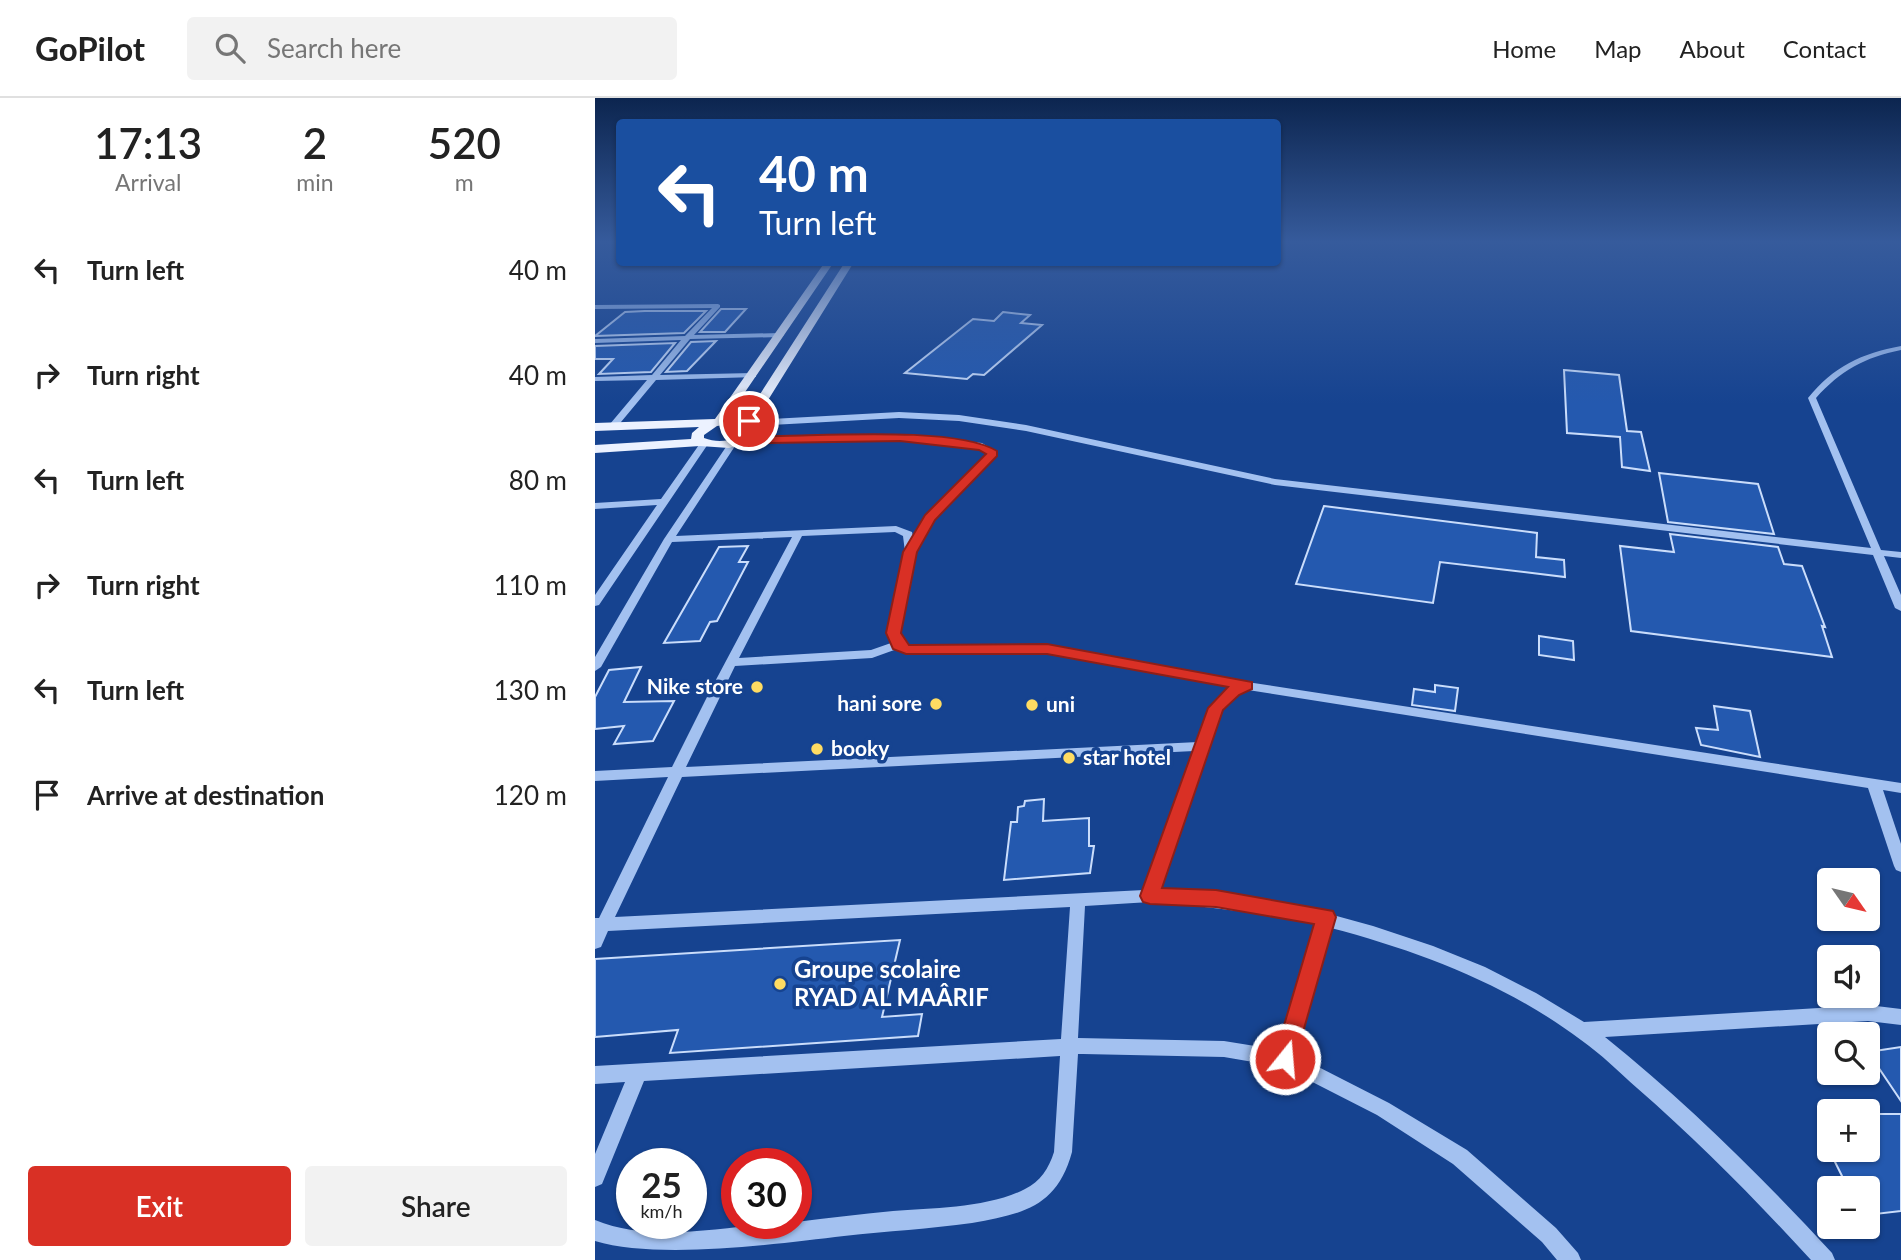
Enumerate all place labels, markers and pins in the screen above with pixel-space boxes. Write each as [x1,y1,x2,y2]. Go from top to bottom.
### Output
pin [719,391,779,451]
place label: Nike store [647,673,743,698]
marker: Nike store [749,679,765,695]
place label: hani sore [837,690,922,715]
place label: uni [1046,691,1075,716]
marker: hani sore [928,696,944,712]
marker: uni [1024,697,1040,713]
place label: booky [831,735,890,760]
marker: booky [809,741,825,757]
place label: star hotel [1083,744,1171,769]
marker: star hotel [1061,750,1077,766]
place label: Groupe scolaire RYAD AL MAÂRIF [794,954,989,1011]
marker: Groupe scolaire RYAD AL MAÂRIF [772,976,788,992]

